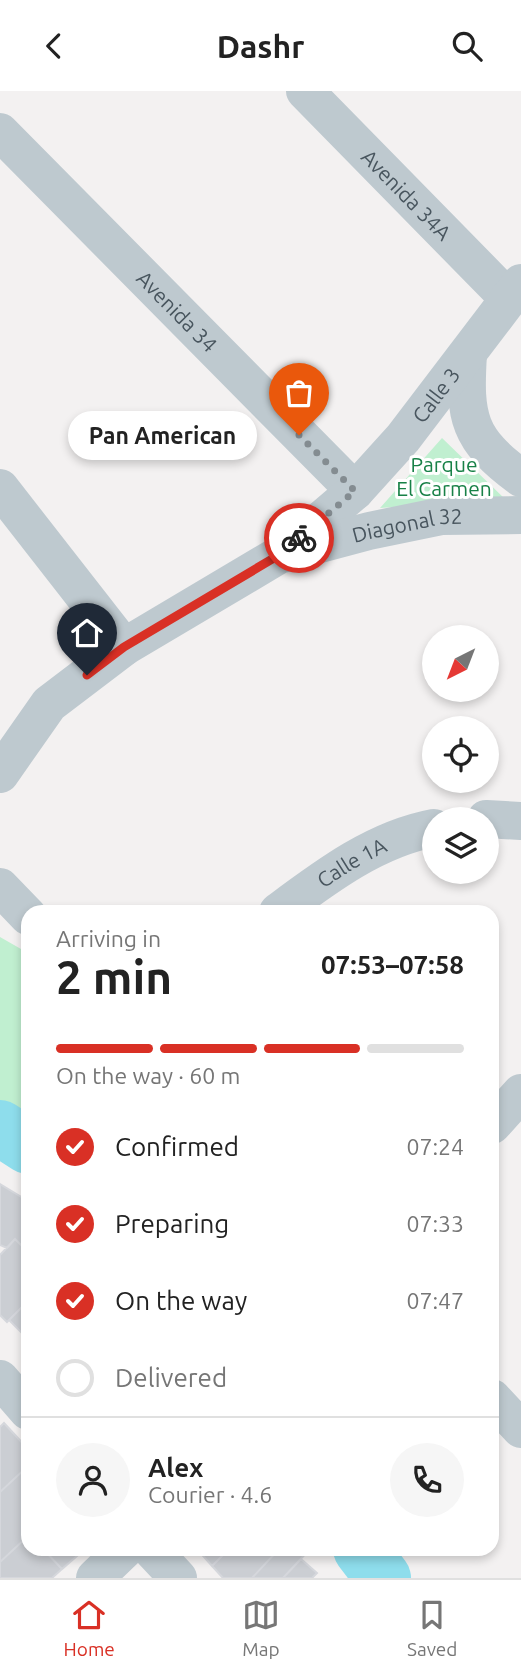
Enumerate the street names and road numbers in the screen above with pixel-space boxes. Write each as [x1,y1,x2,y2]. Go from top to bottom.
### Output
street label: Avenida 34A [357,144,457,245]
street label: Avenida 34 [132,266,222,357]
street label: Calle 3 [407,363,464,427]
street label: Diagonal 32 [349,504,463,547]
street label: Calle 1A [312,832,390,892]

